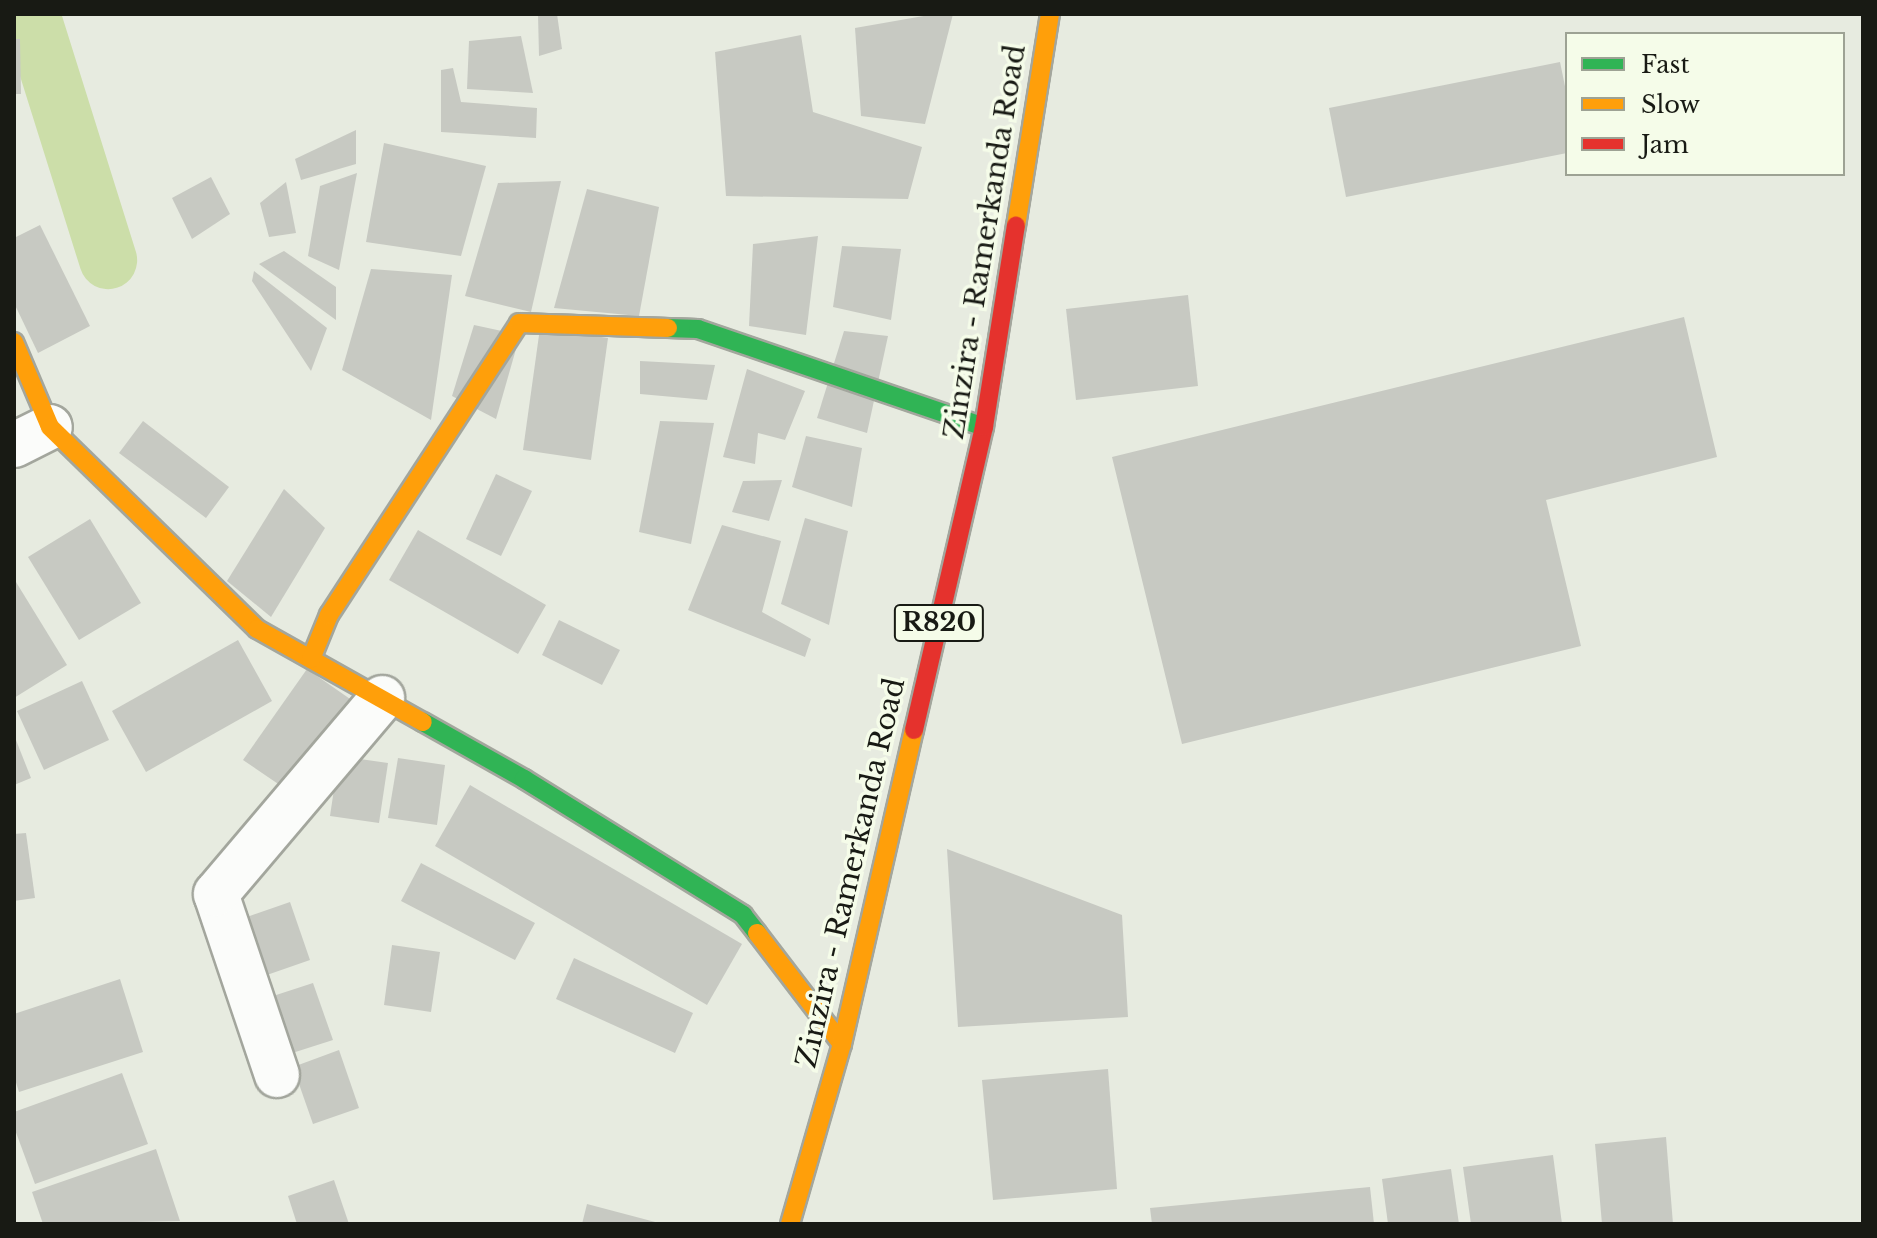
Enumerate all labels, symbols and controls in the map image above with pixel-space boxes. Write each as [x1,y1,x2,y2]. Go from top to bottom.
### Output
legend [1565,32,1845,176]
street label: Zinzira - Ramerkanda Road [937,42,1033,442]
text: Fast [1641,50,1689,79]
text: Slow [1641,90,1700,119]
text: Jam [1641,130,1689,159]
road number: R820 [893,601,985,645]
street label: Zinzira - Ramerkanda Road [790,675,912,1071]

